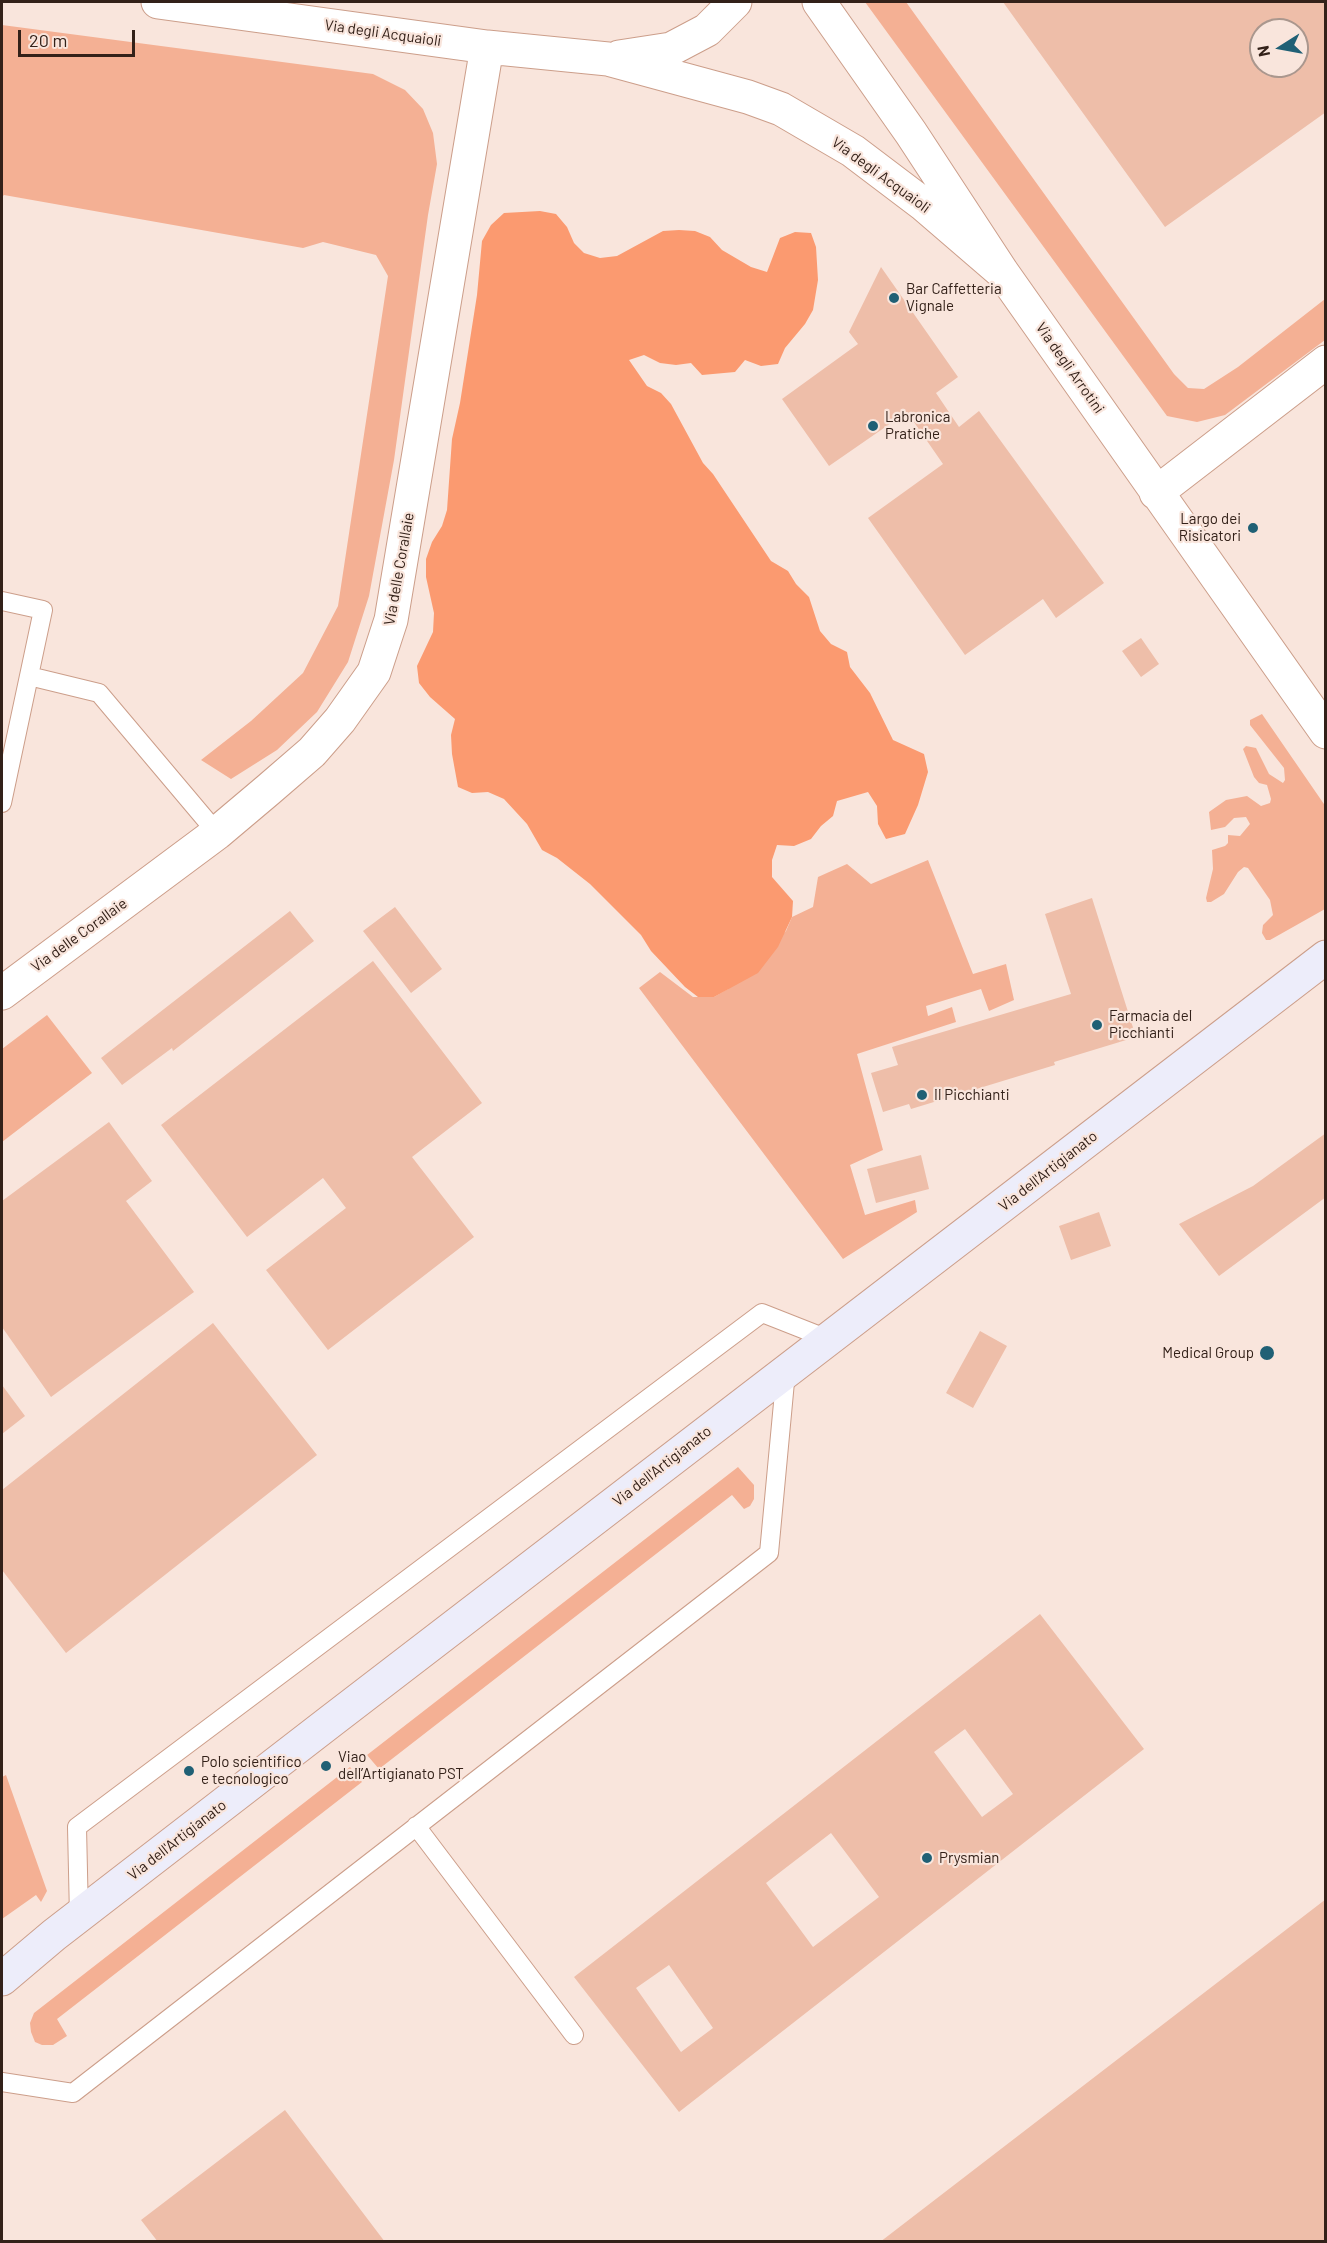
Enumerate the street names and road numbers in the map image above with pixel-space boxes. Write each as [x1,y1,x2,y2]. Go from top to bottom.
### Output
street label: Via degli Acquaioli [323,16,443,50]
street label: Via degli Acquaioli [828,133,934,217]
street label: Via degli Arrotini [1032,319,1108,417]
street label: Via delle Corallaie [380,511,418,627]
street label: Via delle Corallaie [28,894,130,976]
street label: Via dell'Artigianato [995,1127,1101,1215]
street label: Via dell'Artigianato [609,1422,715,1510]
street label: Via dell'Artigianato [124,1796,230,1884]

